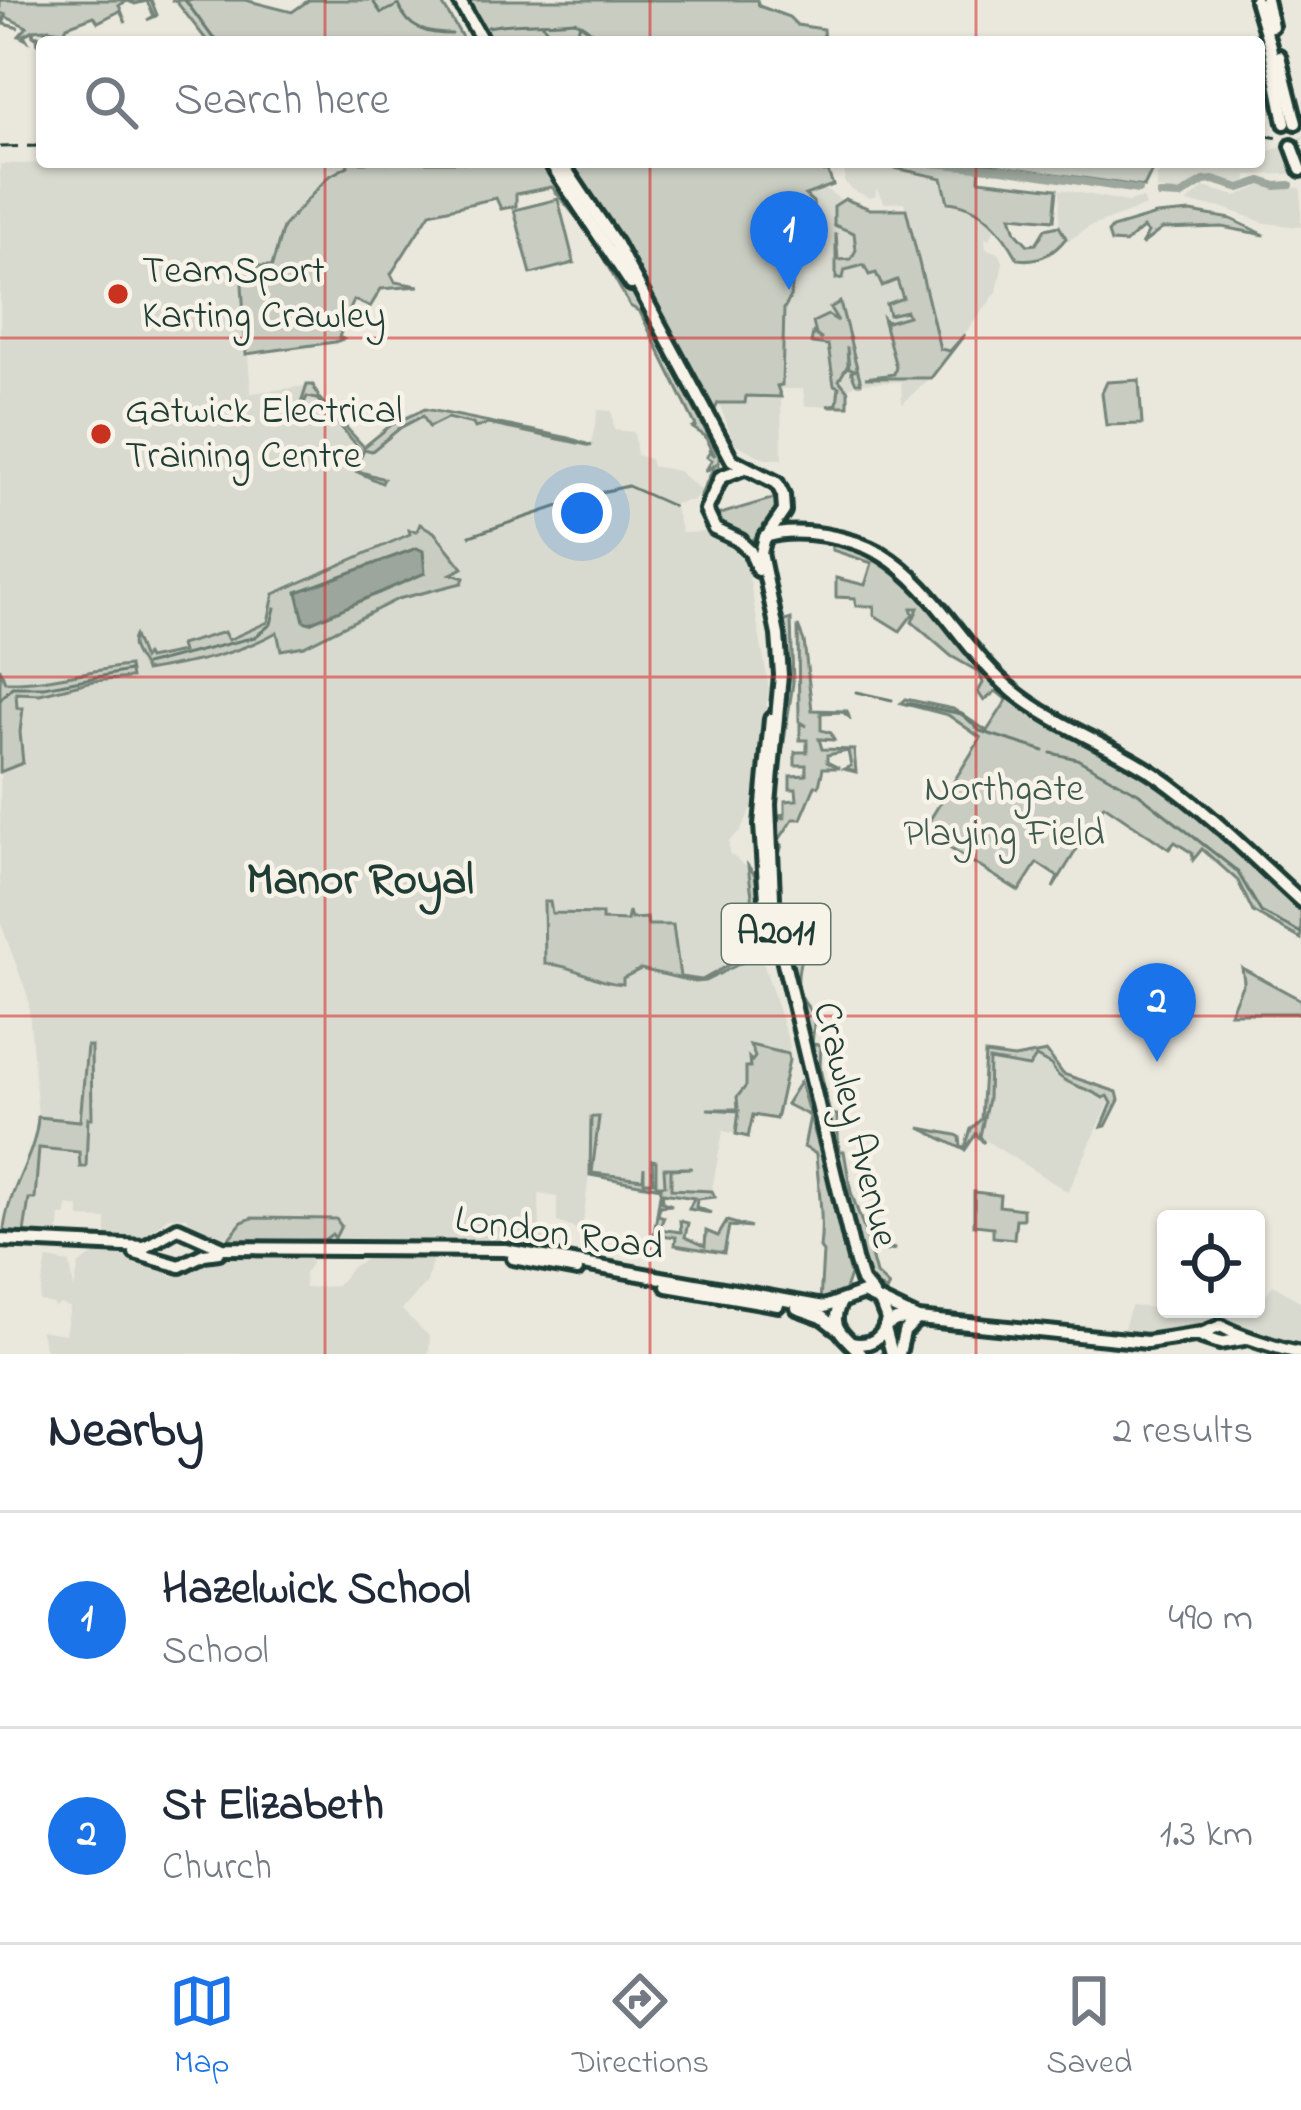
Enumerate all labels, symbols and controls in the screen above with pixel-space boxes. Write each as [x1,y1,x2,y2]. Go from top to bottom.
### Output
search box [36,36,1265,168]
icon: search [78,69,144,135]
text: Search here [174,69,390,135]
pin: 1 [750,191,828,290]
place label: TeamSport Karting Crawley [142,244,386,346]
marker: TeamSport Karting Crawley [105,281,131,307]
place label: Gatwick Electrical Training Centre [125,384,403,486]
marker: Gatwick Electrical Training Centre [88,421,114,447]
your location [552,483,612,543]
park label: Northgate Playing Field [903,762,1105,864]
district label: Manor Royal [246,849,474,915]
road number: A2011 [722,904,830,964]
pin: 2 [1118,963,1196,1062]
street label: Crawley Avenue [796,996,912,1254]
street label: London Road [451,1192,667,1278]
map controls [1157,1210,1265,1318]
button: locate [1157,1210,1265,1318]
text: Nearby [48,1395,204,1470]
text: 2 results [1113,1404,1253,1461]
text: Hazelwick School [162,1558,471,1624]
text: 1 [81,1591,93,1648]
text: 490 m [1168,1591,1253,1648]
text: School [162,1624,269,1681]
text: St Elizabeth [162,1774,384,1840]
text: 2 [77,1807,97,1864]
text: 1.3 km [1159,1807,1253,1864]
text: Church [162,1840,272,1897]
tab: Map [169,1968,235,2088]
tab: Directions [572,1968,709,2088]
tab: Saved [1046,1968,1132,2088]

